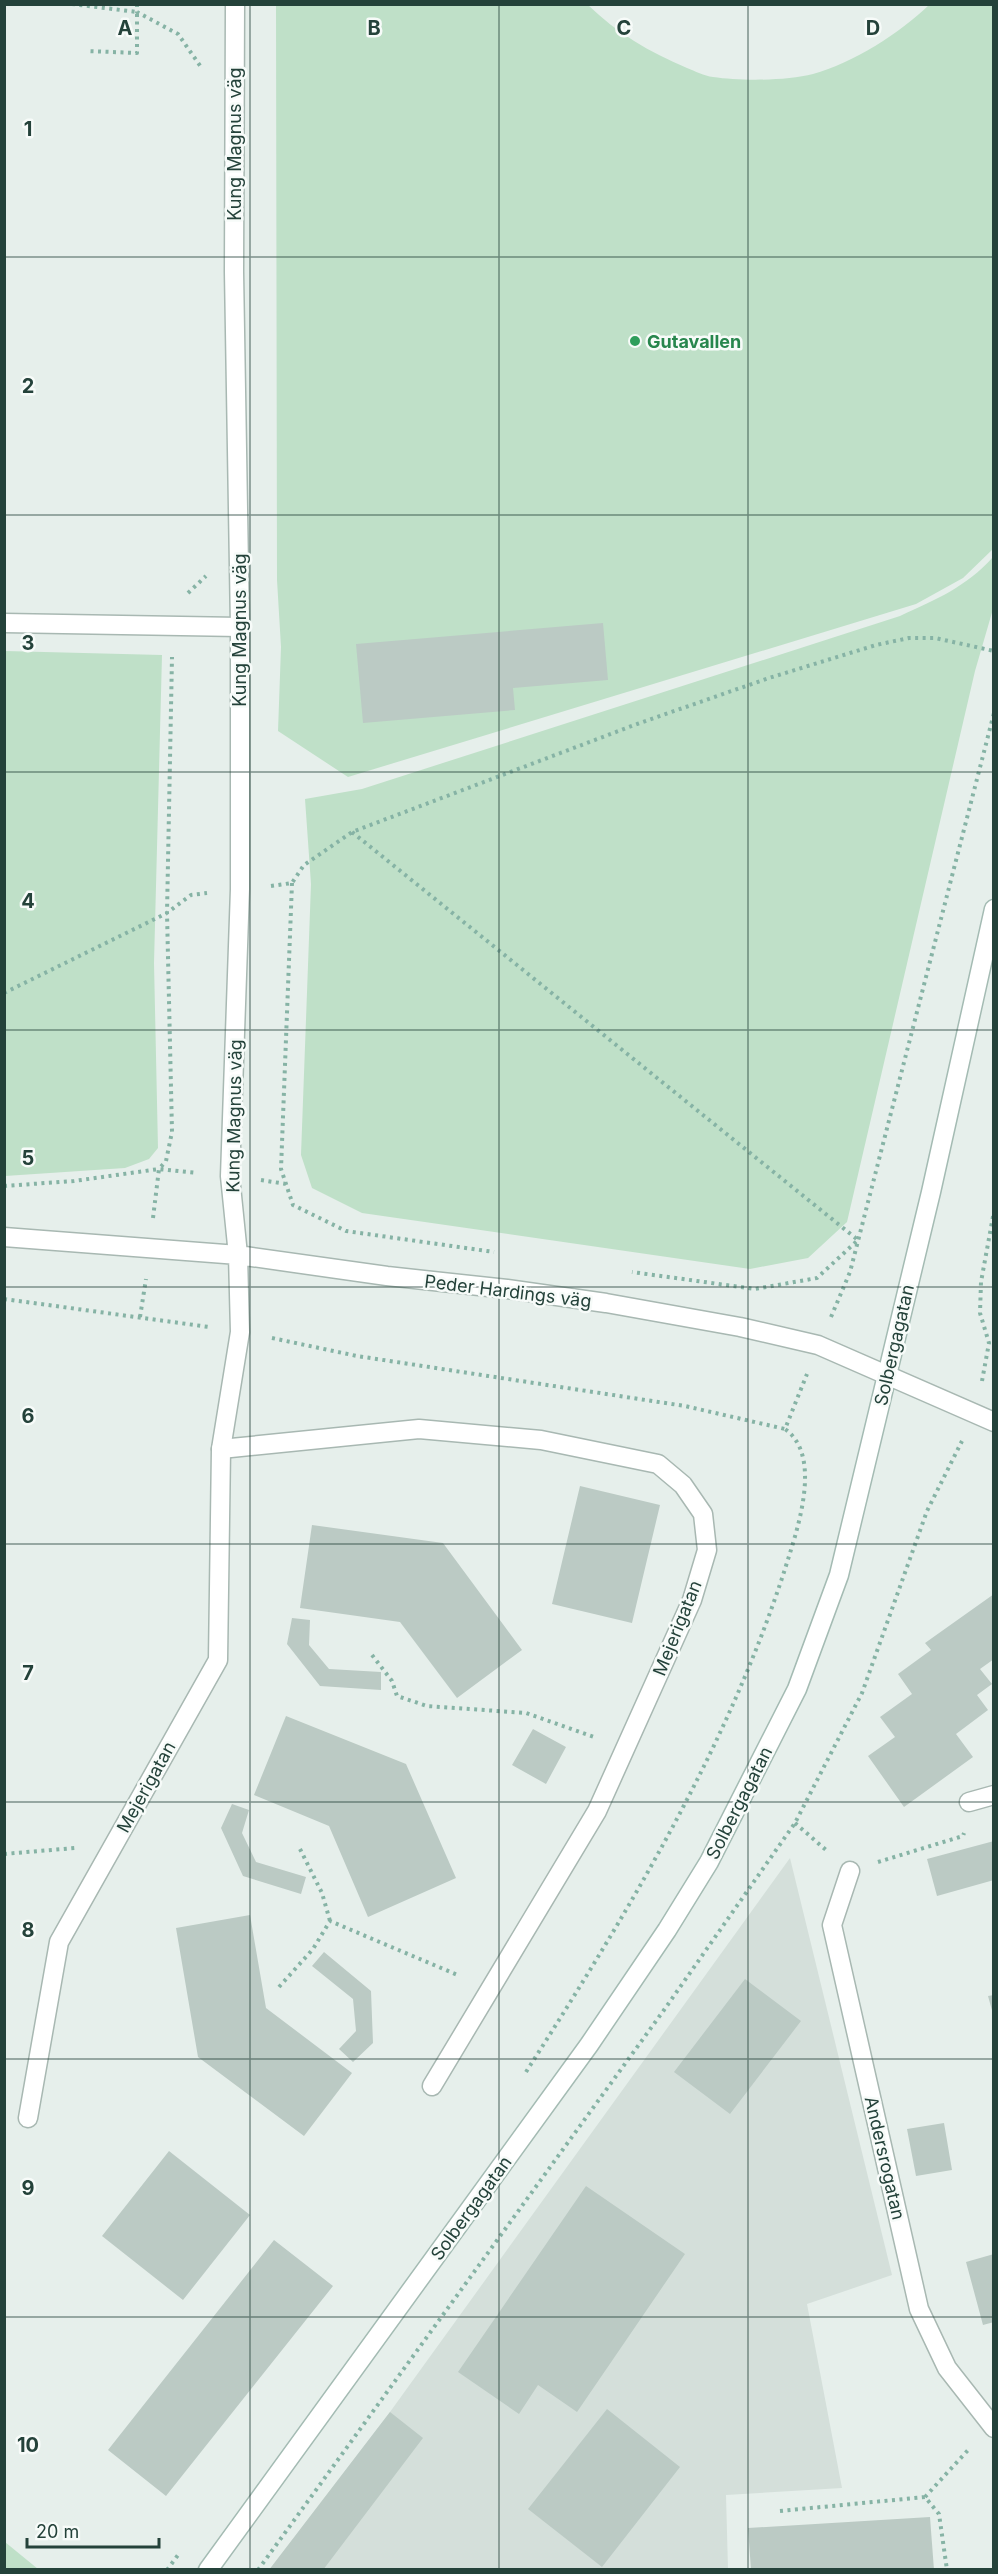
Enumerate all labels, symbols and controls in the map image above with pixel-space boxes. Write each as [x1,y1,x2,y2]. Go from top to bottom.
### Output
text: A [118,16,133,40]
text: B [367,16,381,40]
text: C [617,16,631,40]
text: D [866,16,880,40]
street label: Kung Magnus väg [224,67,245,221]
text: 1 [24,117,32,141]
place label: Gutavallen [647,331,741,352]
marker: Gutavallen [628,334,642,348]
text: 2 [22,374,34,398]
street label: Kung Magnus väg [229,553,250,707]
text: 3 [22,631,34,655]
text: 4 [21,889,35,913]
street label: Kung Magnus väg [222,1039,246,1193]
text: 5 [22,1146,34,1170]
street label: Peder Hardings väg [423,1270,593,1312]
street label: Solbergagatan [870,1282,918,1408]
text: 6 [22,1404,35,1428]
street label: Mejerigatan [648,1577,706,1679]
text: 7 [22,1661,34,1685]
street label: Mejerigatan [112,1738,180,1836]
street label: Solbergagatan [702,1743,776,1863]
text: 8 [21,1918,35,1942]
street label: Andersrogatan [861,2094,909,2222]
street label: Solbergagatan [426,2152,516,2264]
text: 9 [22,2176,35,2200]
text: 10 [17,2433,39,2457]
scale bar [27,2511,159,2549]
text: 20 m [36,2521,79,2542]

